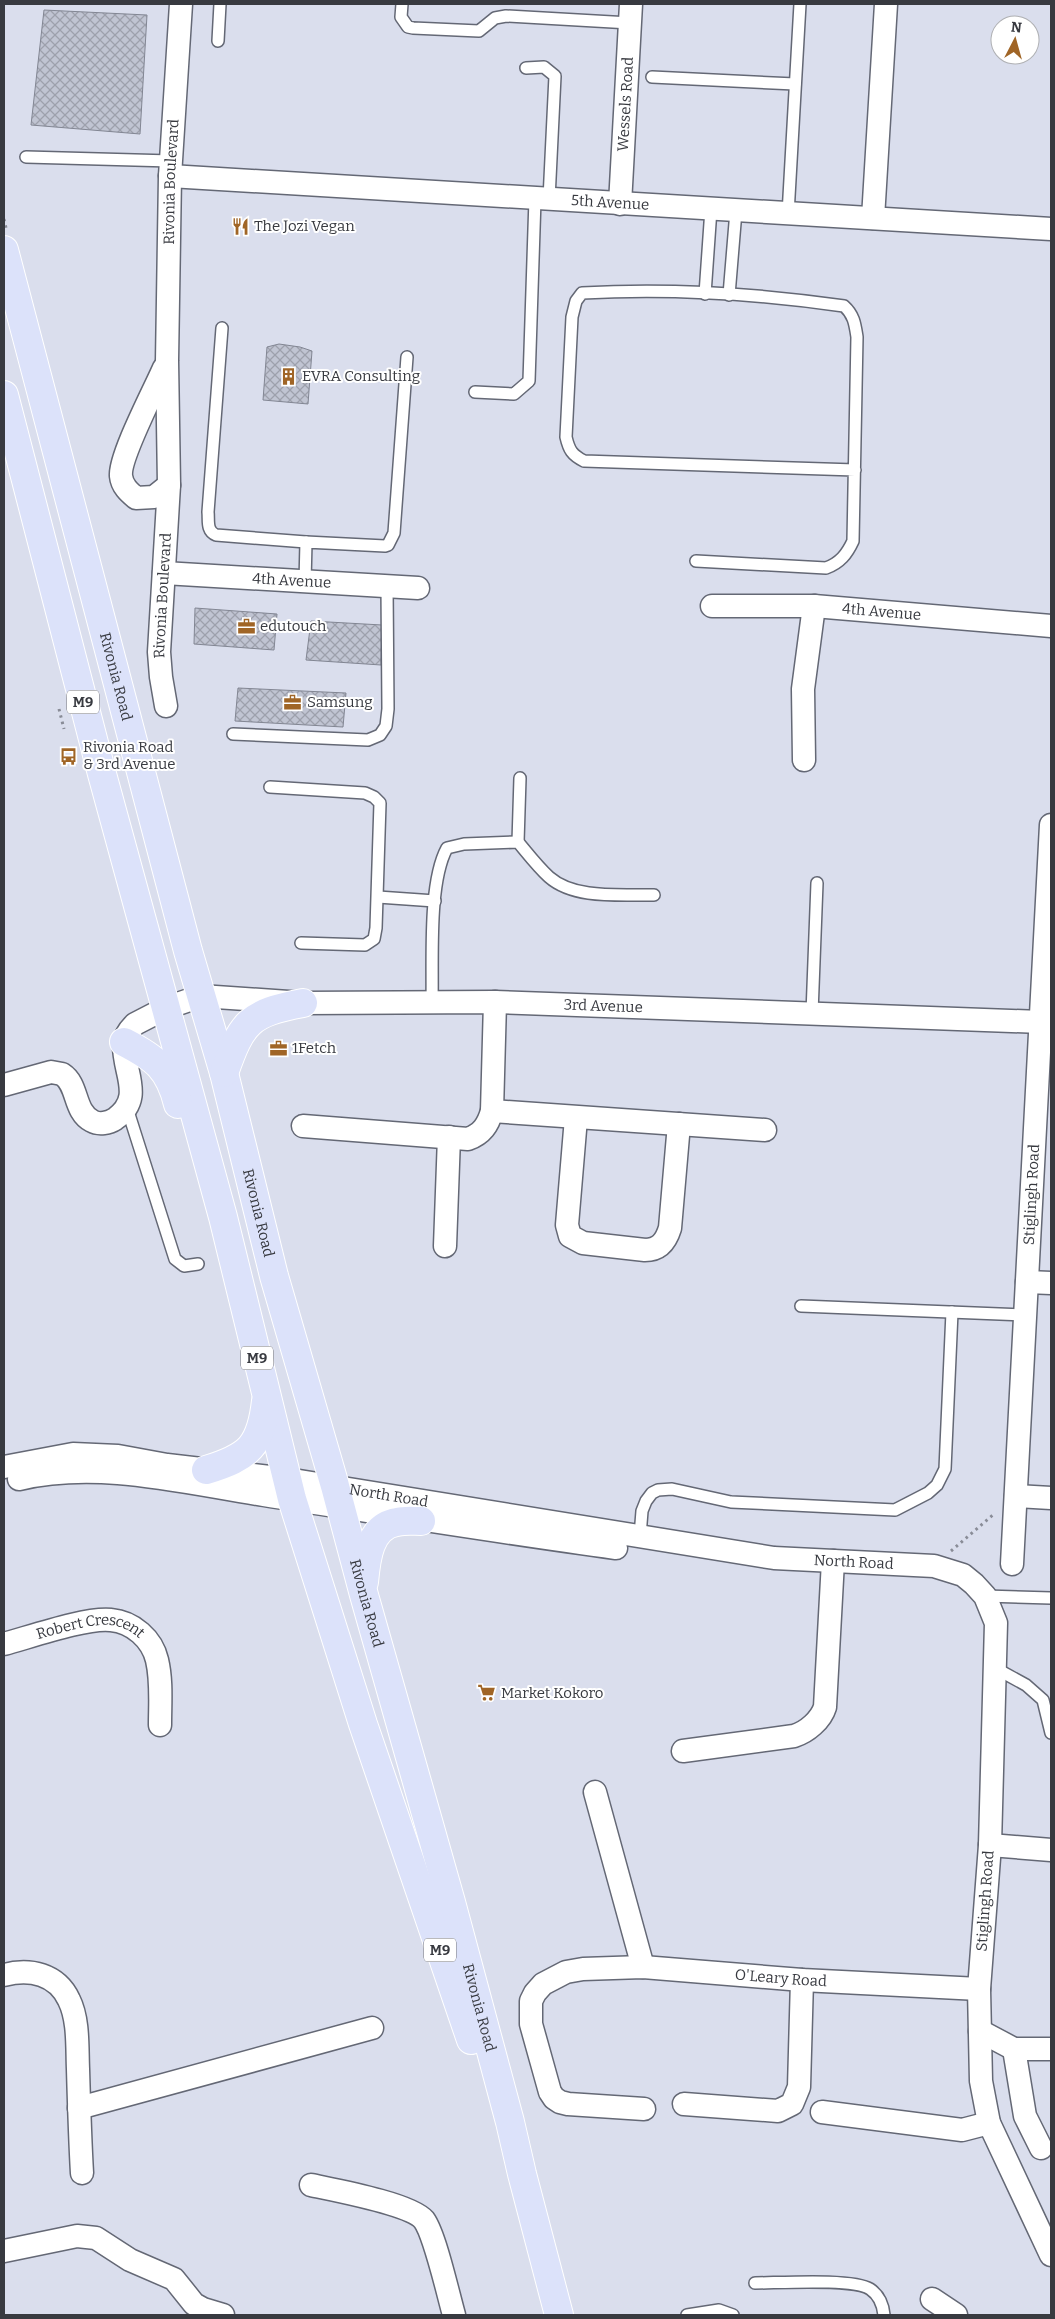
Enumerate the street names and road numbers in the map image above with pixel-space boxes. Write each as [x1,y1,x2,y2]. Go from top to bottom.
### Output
street label: Wessels Road [614,56,637,152]
street label: Rivonia Boulevard [160,118,183,245]
street label: 5th Avenue [571,191,650,214]
street label: Rivonia Boulevard [150,532,175,659]
street label: 4th Avenue [252,569,332,592]
street label: 4th Avenue [842,599,922,624]
street label: Rivonia Road [96,631,136,723]
road number: M9 [67,690,99,714]
street label: 3rd Avenue [563,996,643,1016]
street label: Stiglingh Road [1020,1143,1043,1245]
street label: Rivonia Road [239,1167,278,1259]
road number: M9 [241,1346,273,1370]
street label: North Road [348,1480,430,1511]
street label: North Road [813,1551,894,1573]
street label: Rivonia Road [346,1557,387,1649]
street label: Robert Crescent [34,1611,149,1643]
street label: Stiglingh Road [973,1850,998,1952]
road number: M9 [424,1938,456,1962]
street label: Rivonia Road [459,1962,500,2054]
street label: O'Leary Road [734,1966,827,1990]

